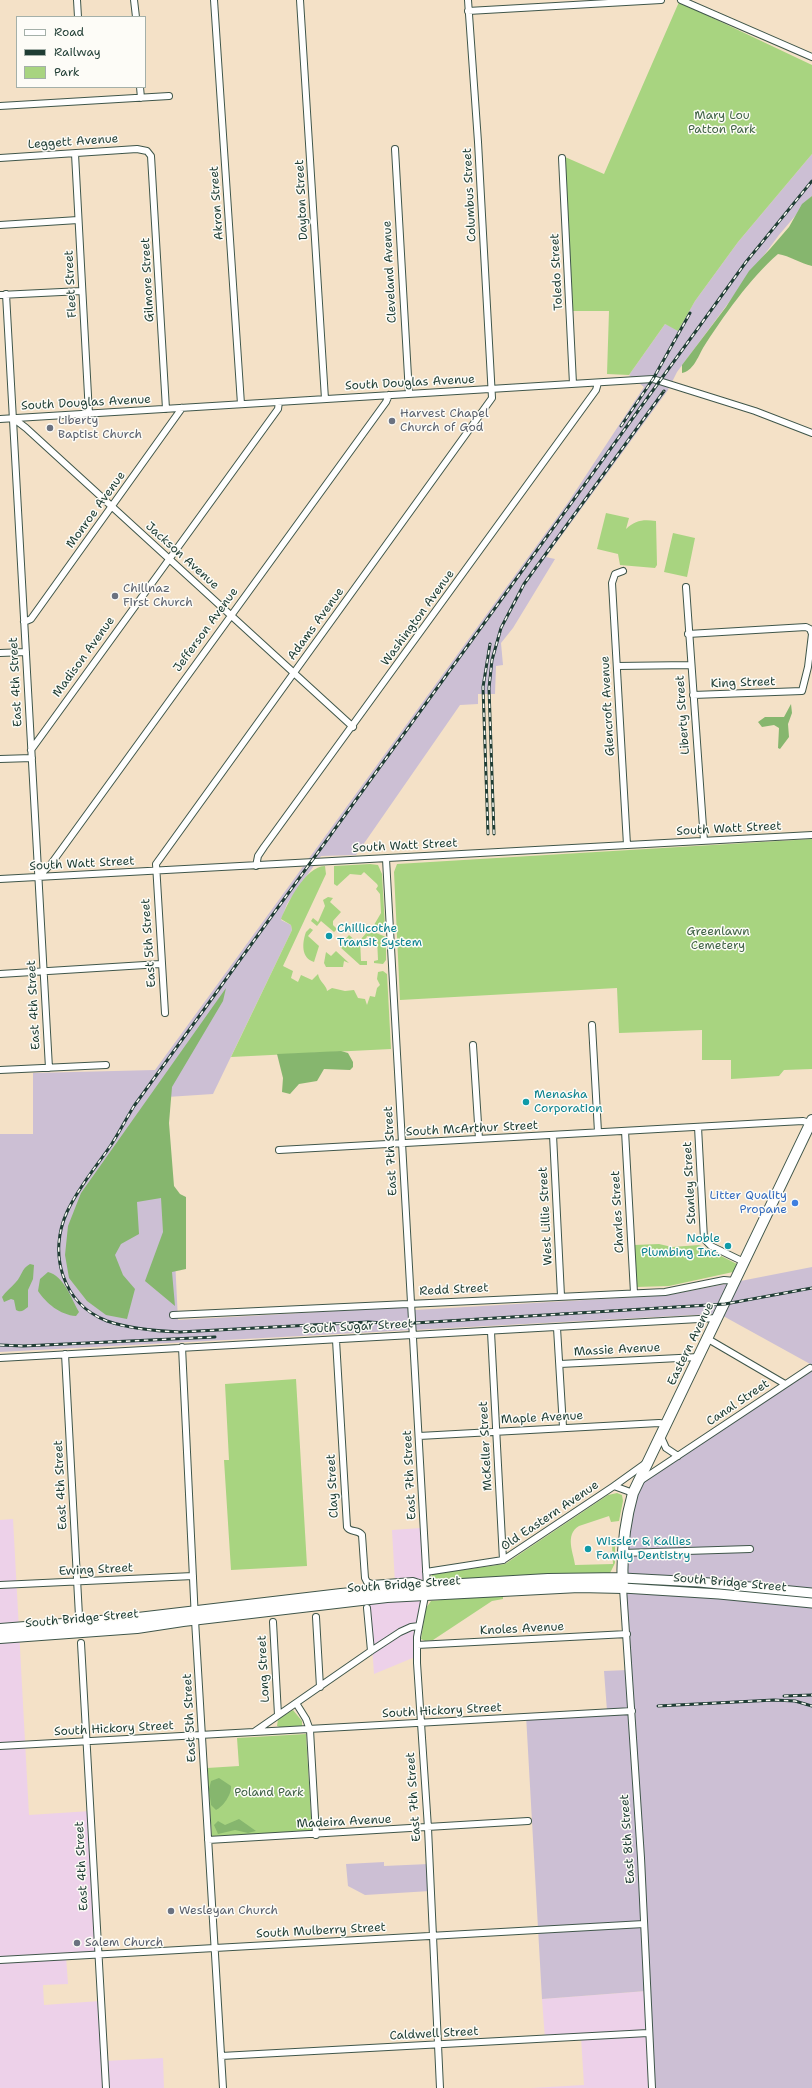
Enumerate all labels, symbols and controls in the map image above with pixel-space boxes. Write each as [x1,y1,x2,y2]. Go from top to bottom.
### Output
legend [16,16,146,88]
text: Road [54,24,84,40]
text: Railway [54,44,101,60]
text: Park [54,64,80,80]
park label: Mary Lou Patton Park [688,109,756,137]
street label: Leggett Avenue [27,132,119,152]
street label: Columbus Street [460,148,480,242]
street label: Dayton Street [293,159,311,241]
street label: Akron Street [207,165,227,241]
street label: Cleveland Avenue [380,220,400,324]
street label: Toledo Street [548,233,566,311]
street label: Gilmore Street [139,237,157,323]
street label: Fleet Street [62,250,80,318]
street label: South Douglas Avenue [345,372,475,394]
street label: South Douglas Avenue [21,392,151,414]
place label: Harvest Chapel Church of God [400,407,489,435]
place label: Liberty Baptist Church [58,414,142,442]
marker: Harvest Chapel Church of God [387,416,397,426]
marker: Liberty Baptist Church [45,423,55,433]
street label: Monroe Avenue [63,469,129,551]
street label: Jackson Avenue [142,519,222,593]
street label: Washington Avenue [378,567,458,669]
place label: Chillnaz First Church [123,582,193,610]
street label: Jefferson Avenue [171,585,241,675]
street label: Adams Avenue [285,585,347,663]
marker: Chillnaz First Church [110,591,120,601]
street label: Madison Avenue [50,614,118,700]
street label: East 4th Street [6,637,26,727]
street label: Glencroft Avenue [598,655,618,757]
street label: Liberty Street [673,675,693,755]
street label: King Street [710,675,776,691]
street label: South Watt Street [676,819,782,839]
street label: South Watt Street [352,836,458,856]
street label: South Watt Street [29,854,135,874]
street label: East 5th Street [139,898,159,988]
place label: Chillicothe Transit System [337,922,422,950]
park label: Greenlawn Cemetery [686,925,750,953]
marker: Chillicothe Transit System [324,931,334,941]
street label: East 4th Street [24,960,44,1050]
place label: Menasha Corporation [534,1088,603,1116]
marker: Menasha Corporation [521,1097,531,1107]
street label: East 7th Street [381,1106,401,1196]
street label: South McArthur Street [405,1118,539,1140]
street label: Stanley Street [681,1141,699,1225]
street label: West Lillie Street [536,1166,556,1266]
street label: Charles Street [609,1170,627,1254]
place label: Litter Quality Propane [710,1189,787,1217]
marker: Litter Quality Propane [790,1198,800,1208]
place label: Noble Plumbing Inc. [641,1232,720,1260]
marker: Noble Plumbing Inc. [723,1241,733,1251]
street label: Redd Street [419,1281,489,1299]
street label: Eastern Avenue [665,1300,717,1388]
street label: South Sugar Street [303,1317,413,1337]
street label: Massie Avenue [573,1341,661,1359]
street label: Canal Street [704,1377,772,1429]
street label: McKeller Street [476,1401,496,1491]
street label: Maple Avenue [500,1409,584,1427]
street label: East 7th Street [400,1430,420,1520]
street label: East 4th Street [51,1440,71,1530]
street label: Clay Street [324,1453,342,1519]
street label: Old Eastern Avenue [498,1478,602,1554]
place label: Wissler & Kallies Family Dentistry [596,1535,691,1563]
marker: Wissler & Kallies Family Dentistry [583,1544,593,1554]
street label: Ewing Street [58,1561,134,1579]
street label: South Bridge Street [673,1571,787,1595]
street label: South Bridge Street [347,1574,461,1596]
street label: South Bridge Street [25,1607,139,1631]
street label: Knoles Avenue [479,1620,565,1638]
street label: Long Street [255,1635,273,1703]
street label: East 5th Street [180,1673,200,1763]
street label: South Hickory Street [382,1701,502,1721]
street label: South Hickory Street [54,1719,174,1739]
street label: East 7th Street [404,1752,424,1842]
park label: Poland Park [234,1786,304,1800]
street label: East 8th Street [618,1794,638,1884]
street label: Madeira Avenue [296,1812,392,1832]
street label: East 4th Street [72,1821,92,1911]
place label: Wesleyan Church [179,1904,278,1918]
marker: Wesleyan Church [166,1906,176,1916]
street label: South Mulberry Street [256,1920,386,1942]
place label: Salem Church [85,1936,163,1950]
marker: Salem Church [72,1938,82,1948]
street label: Caldwell Street [389,2024,479,2044]

